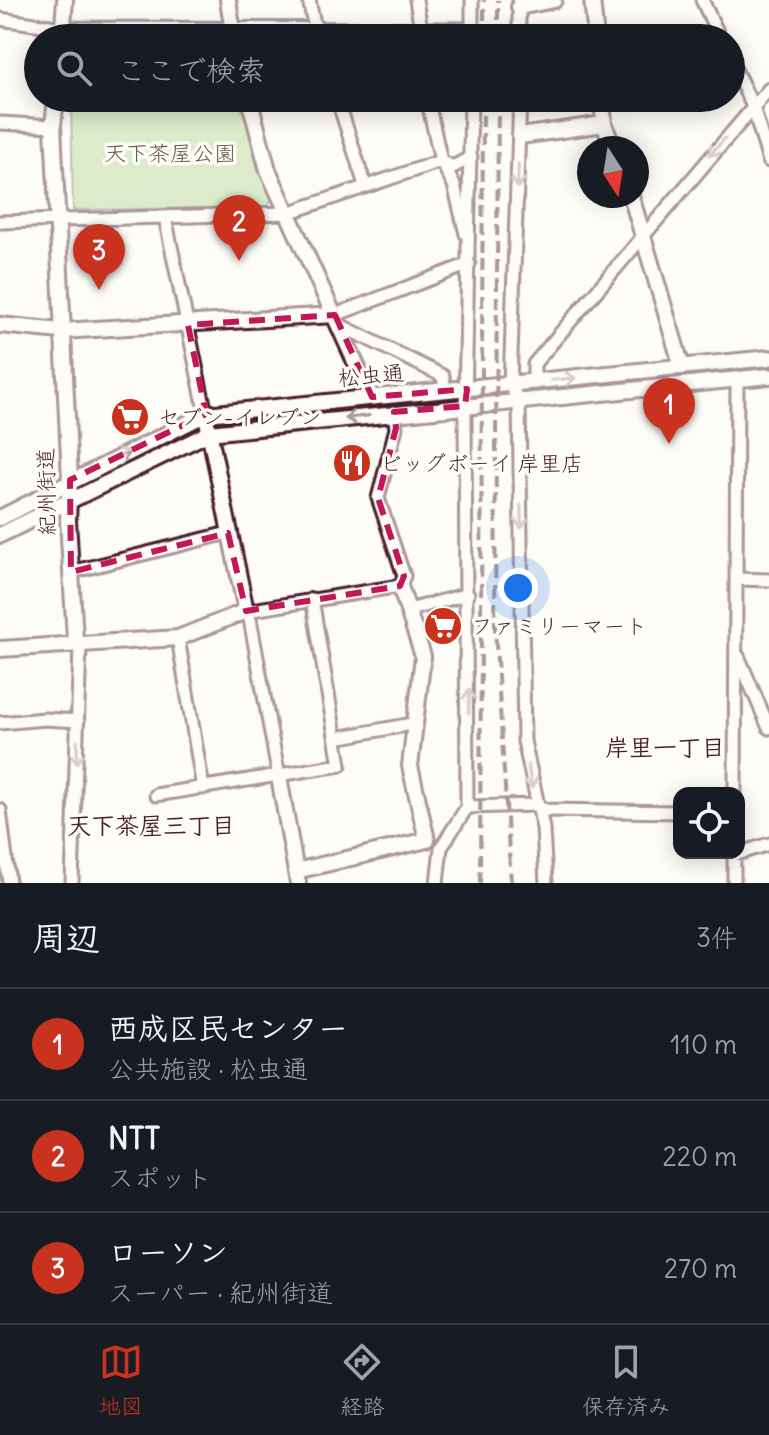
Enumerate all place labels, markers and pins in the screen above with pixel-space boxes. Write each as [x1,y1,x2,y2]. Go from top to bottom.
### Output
pin: 2 [213,195,265,261]
pin: 3 [73,224,125,290]
pin: 1 [643,378,695,444]
supermarket icon: セブン-イレブン [109,396,151,438]
place label: セブン-イレブン [158,403,321,431]
restaurant icon: ビッグボーイ 岸里店 [331,442,373,484]
place label: ビッグボーイ 岸里店 [380,449,583,477]
supermarket icon: ファミリーマート [422,605,464,647]
place label: ファミリーマート [471,612,647,640]

